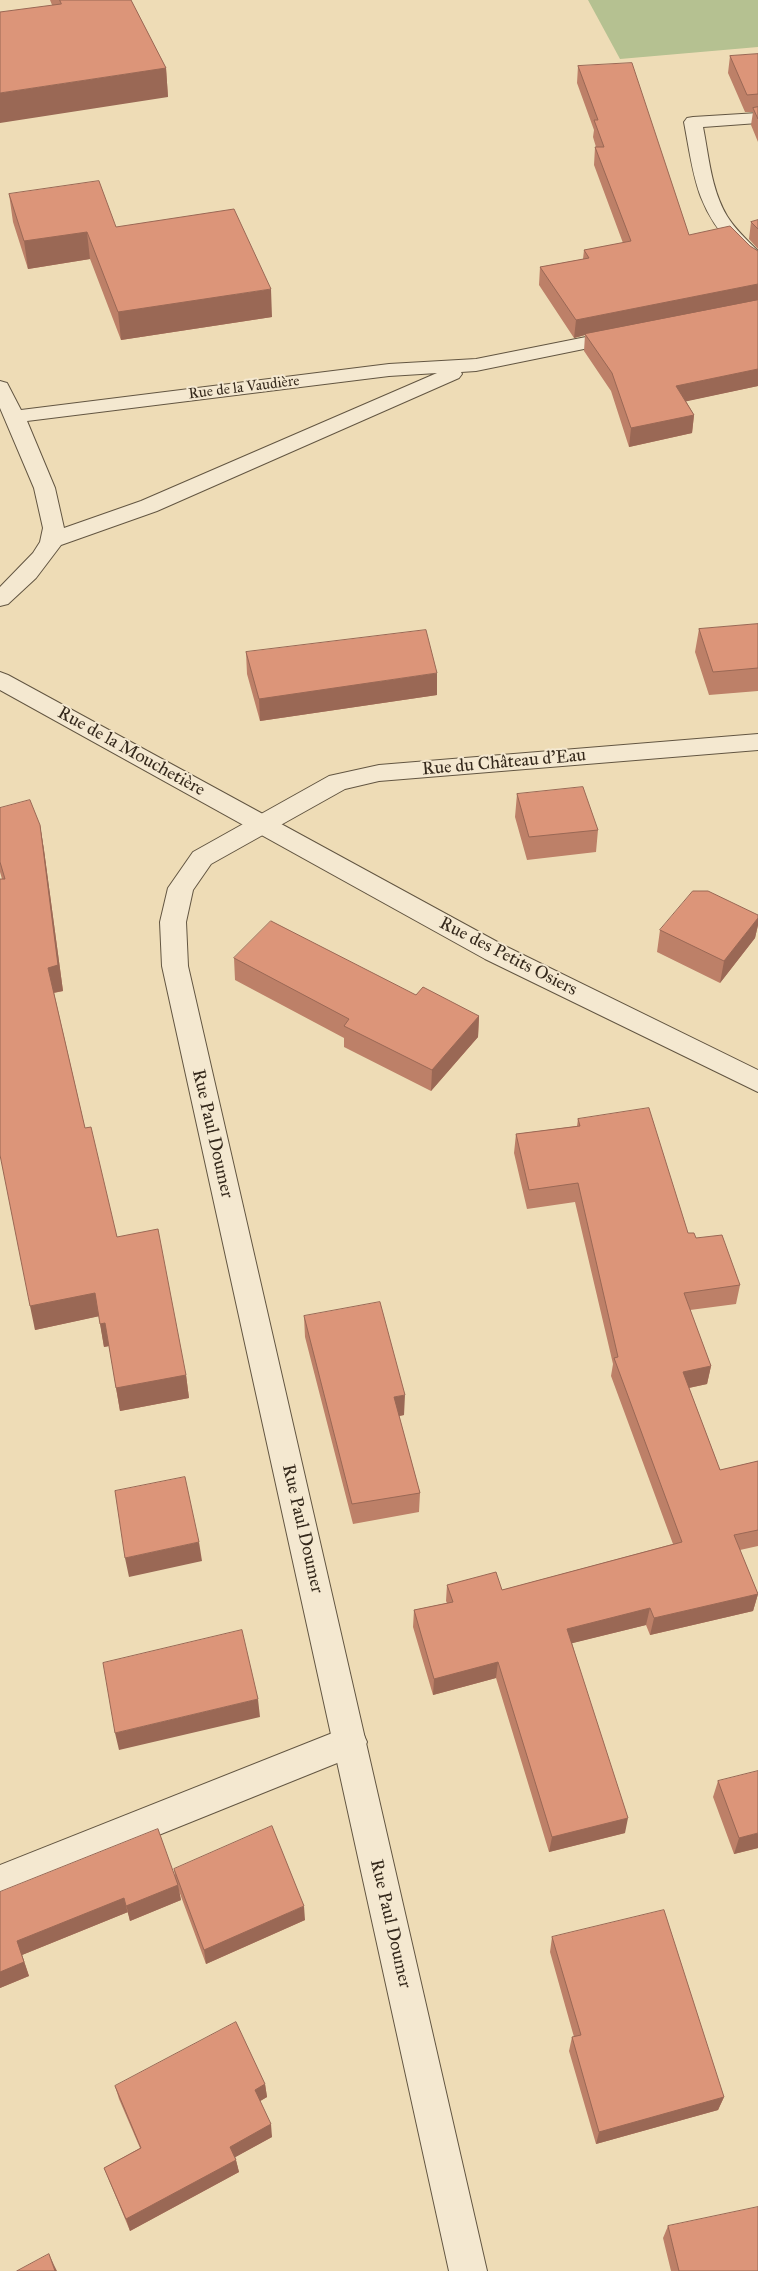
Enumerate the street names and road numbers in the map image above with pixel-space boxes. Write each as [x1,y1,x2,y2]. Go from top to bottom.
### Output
street label: Rue de la Vaudière [187,372,301,404]
street label: Rue de la Mouchetière [53,702,209,802]
street label: Rue du Château d'Eau [421,745,587,781]
street label: Rue des Petits Osiers [435,913,581,1001]
street label: Rue Paul Doumer [187,1067,237,1201]
street label: Rue Paul Doumer [277,1462,327,1596]
street label: Rue Paul Doumer [365,1857,415,1991]

